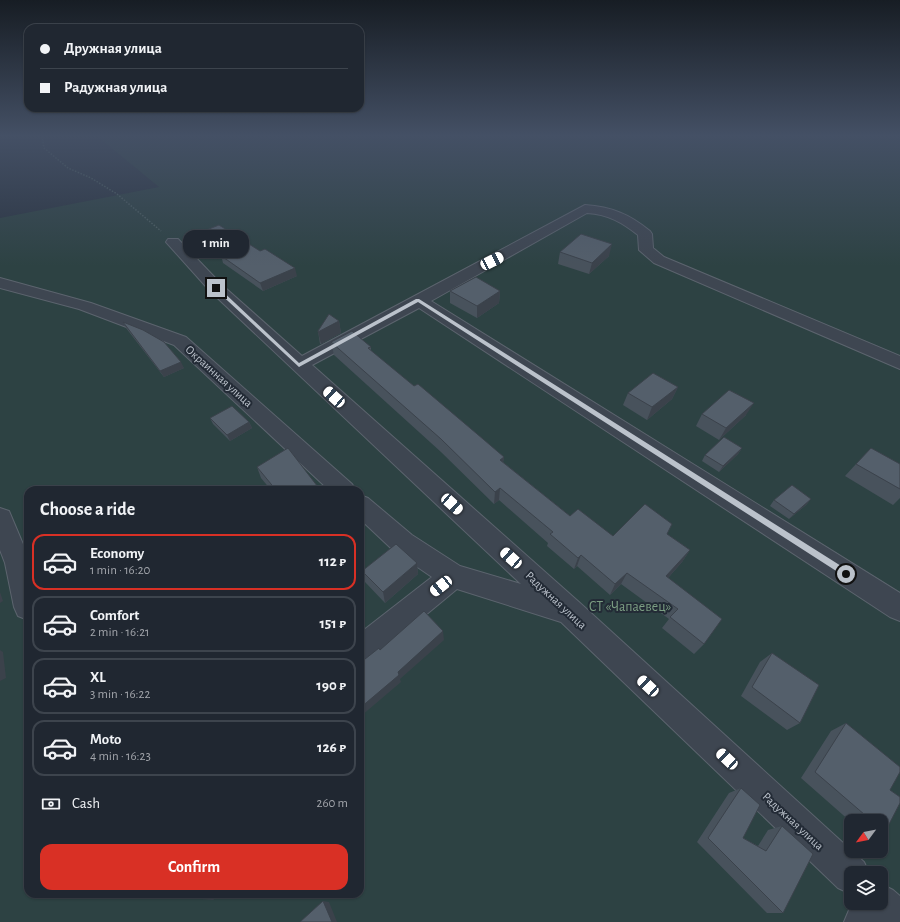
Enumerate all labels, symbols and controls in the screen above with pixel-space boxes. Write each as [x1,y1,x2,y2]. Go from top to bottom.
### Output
text: Дружная улица [64,41,162,56]
text: Радужная улица [64,80,167,95]
callout: 1 min [183,230,249,258]
text: 1 min [202,237,230,250]
car [479,250,505,272]
route end [207,279,225,297]
street label: Окраинная улица [183,343,255,410]
car [321,385,347,409]
car [439,492,465,516]
text: Choose a ride [40,501,135,519]
icon: car [42,544,78,580]
text: Economy [90,546,144,561]
car [498,546,524,570]
text: 112 ₽ [319,554,346,569]
text: 1 min · 16:20 [90,564,150,577]
route start [837,565,855,583]
street label: Радужная улица [523,569,589,632]
car [428,574,454,598]
park label: СТ «Чапаевец» [589,600,671,614]
icon: car [42,606,78,642]
text: Comfort [90,608,139,623]
text: 151 ₽ [319,616,346,631]
text: 2 min · 16:21 [90,626,150,639]
icon: car [42,668,78,704]
text: XL [90,670,106,685]
car [635,673,661,699]
text: 190 ₽ [316,678,346,693]
text: 3 min · 16:22 [90,688,150,701]
icon: car [42,730,78,766]
text: Moto [90,732,122,747]
text: 126 ₽ [317,740,346,755]
car [714,746,740,772]
text: 4 min · 16:23 [90,750,151,763]
street label: Радужная улица [760,790,826,853]
icon: cash [40,793,62,815]
text: Cash [72,796,100,811]
text: 260 m [317,797,348,810]
north arrow [844,814,888,858]
map controls [844,814,888,910]
button: Confirm [40,844,348,890]
button: layers [844,866,888,910]

